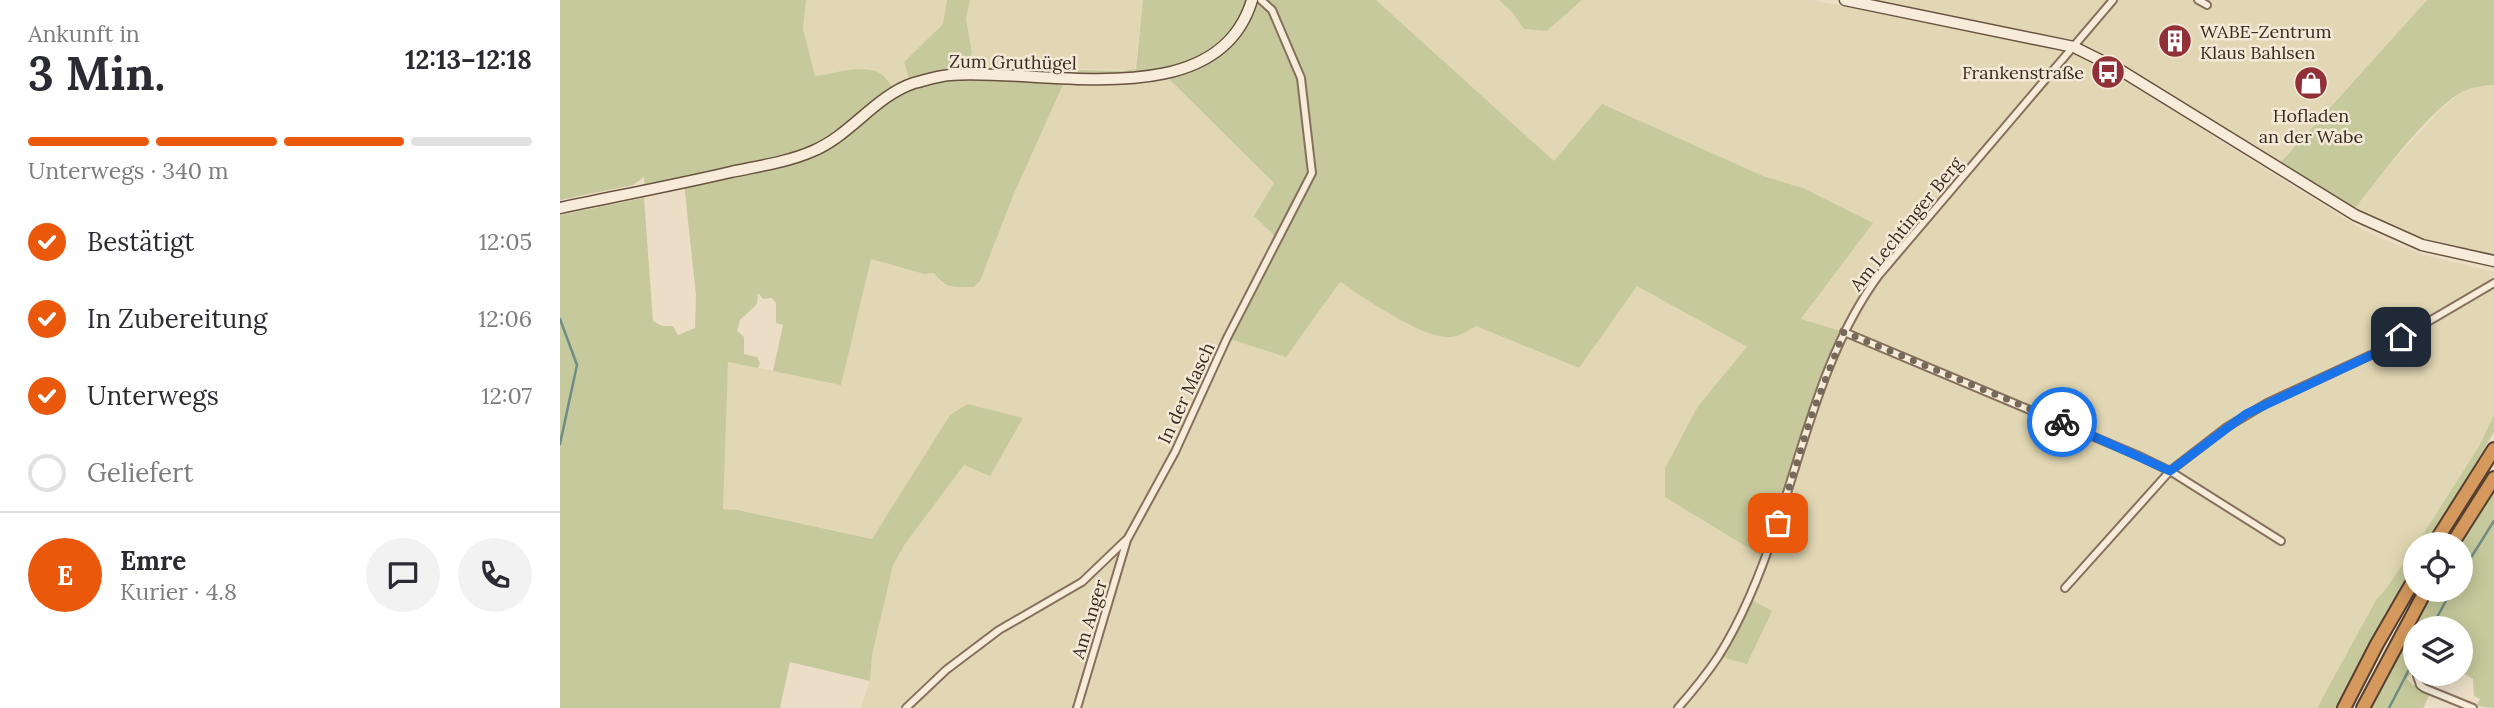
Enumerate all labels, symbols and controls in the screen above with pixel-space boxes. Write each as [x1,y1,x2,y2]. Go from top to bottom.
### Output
text: Ankunft in [28,19,140,48]
place label: WABE-Zentrum Klaus Bahlsen [2200,20,2332,64]
building icon: WABE-Zentrum Klaus Bahlsen [2156,22,2194,60]
text: 12:13–12:18 [405,43,532,76]
text: 3 Min. [28,44,165,103]
street label: Zum Gruthügel [949,49,1077,75]
bus stop icon: Frankenstraße [2089,53,2127,91]
place label: Frankenstraße [1962,61,2084,84]
shop icon: Hofladen an der Wabe [2292,64,2330,102]
place label: Hofladen an der Wabe [2259,104,2364,148]
street label: Am Lechtinger Berg [1844,151,1968,297]
text: Unterwegs · 340 m [28,156,229,185]
icon: check [28,223,66,261]
text: Bestätigt [87,225,194,258]
text: 12:05 [479,227,532,256]
icon: check [28,300,66,338]
text: In Zubereitung [87,302,267,335]
text: 12:06 [478,304,532,333]
pin [2371,307,2431,367]
icon: home [2382,318,2420,356]
street label: In der Masch [1153,339,1220,447]
icon: check [28,377,66,415]
text: Unterwegs [87,379,219,412]
text: 12:07 [481,381,532,410]
courier [2027,387,2097,457]
icon: bike [2043,403,2081,441]
text: Geliefert [87,456,194,489]
pin [1748,493,1808,553]
icon: bag [1759,504,1797,542]
map controls [2403,532,2473,686]
button: locate [2403,532,2473,602]
button: chat [366,538,440,612]
button: phone [458,538,532,612]
text: Emre [120,544,186,577]
text: E [57,559,73,592]
street label: Am Anger [1066,576,1112,662]
text: Kurier · 4.8 [120,577,237,606]
button: layers [2403,616,2473,686]

